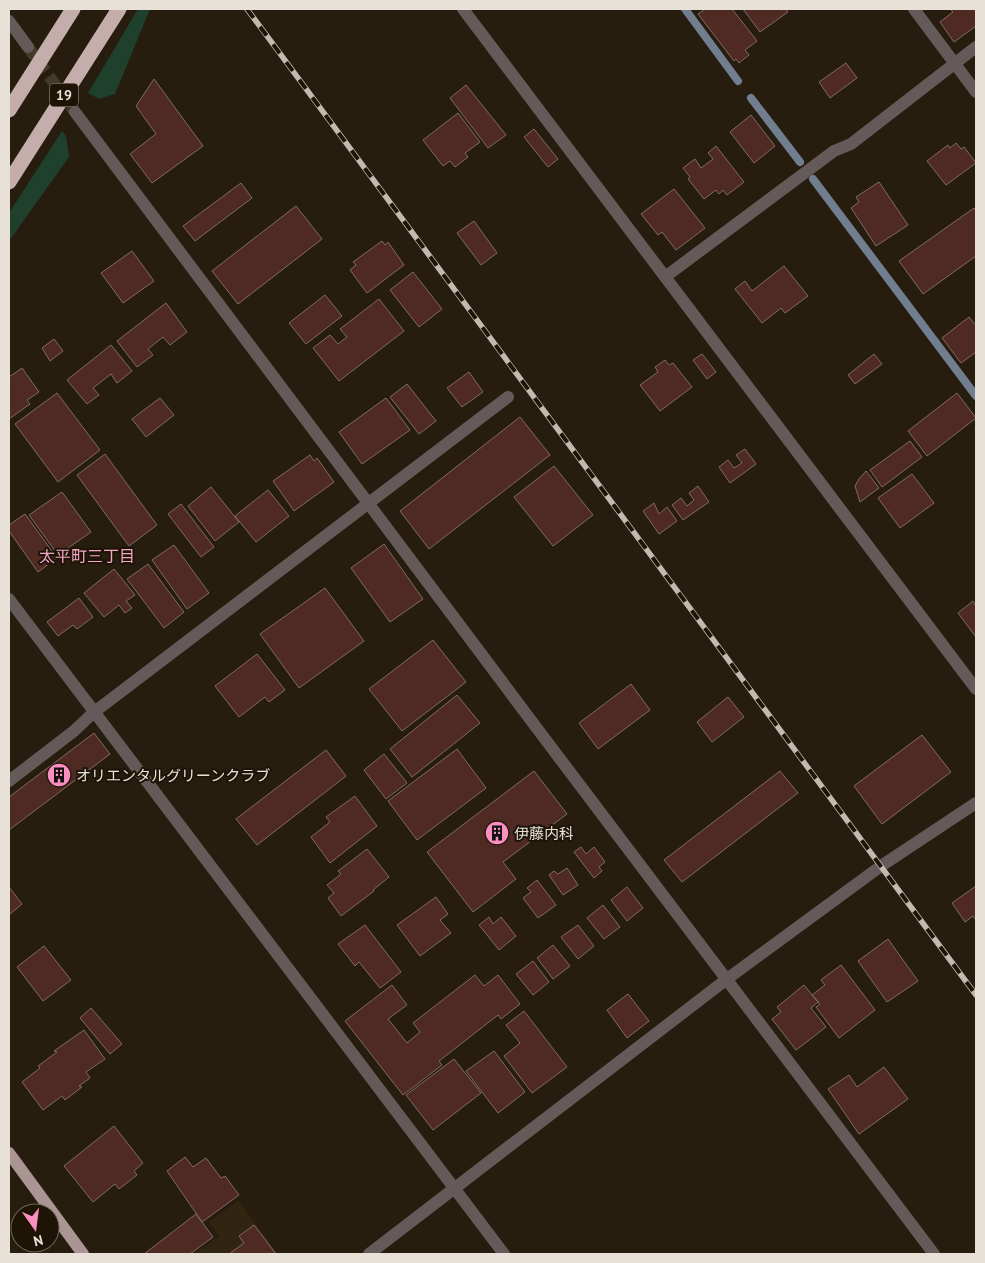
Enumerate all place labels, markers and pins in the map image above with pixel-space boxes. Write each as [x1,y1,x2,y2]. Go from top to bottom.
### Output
building icon: オリエンタルグリーンクラブ [46,762,72,788]
place label: オリエンタルグリーンクラブ [76,766,270,785]
building icon: 伊藤内科 [484,820,510,846]
place label: 伊藤内科 [514,824,574,843]

